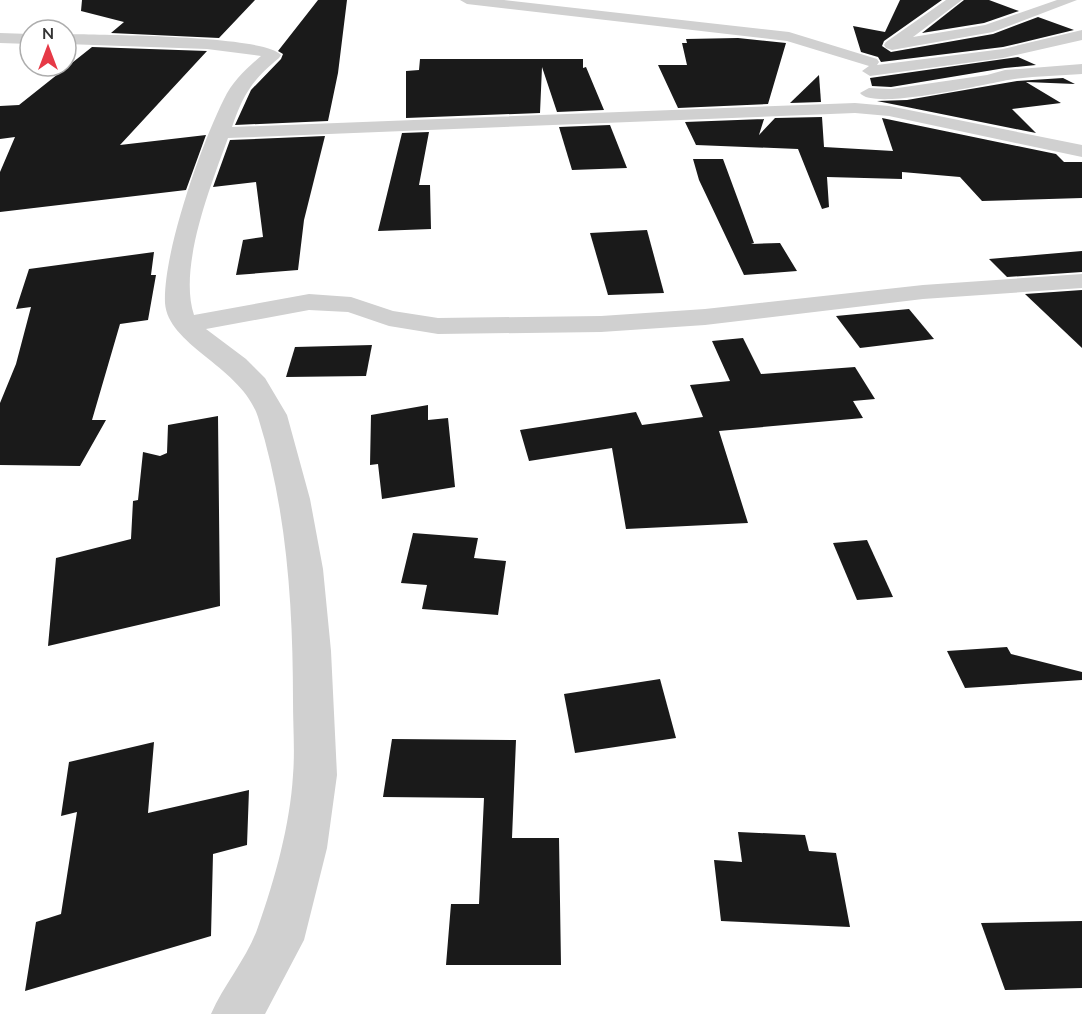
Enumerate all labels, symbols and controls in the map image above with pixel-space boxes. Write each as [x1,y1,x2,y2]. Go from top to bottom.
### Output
north arrow [18,18,78,78]
text: N [42,23,54,43]

